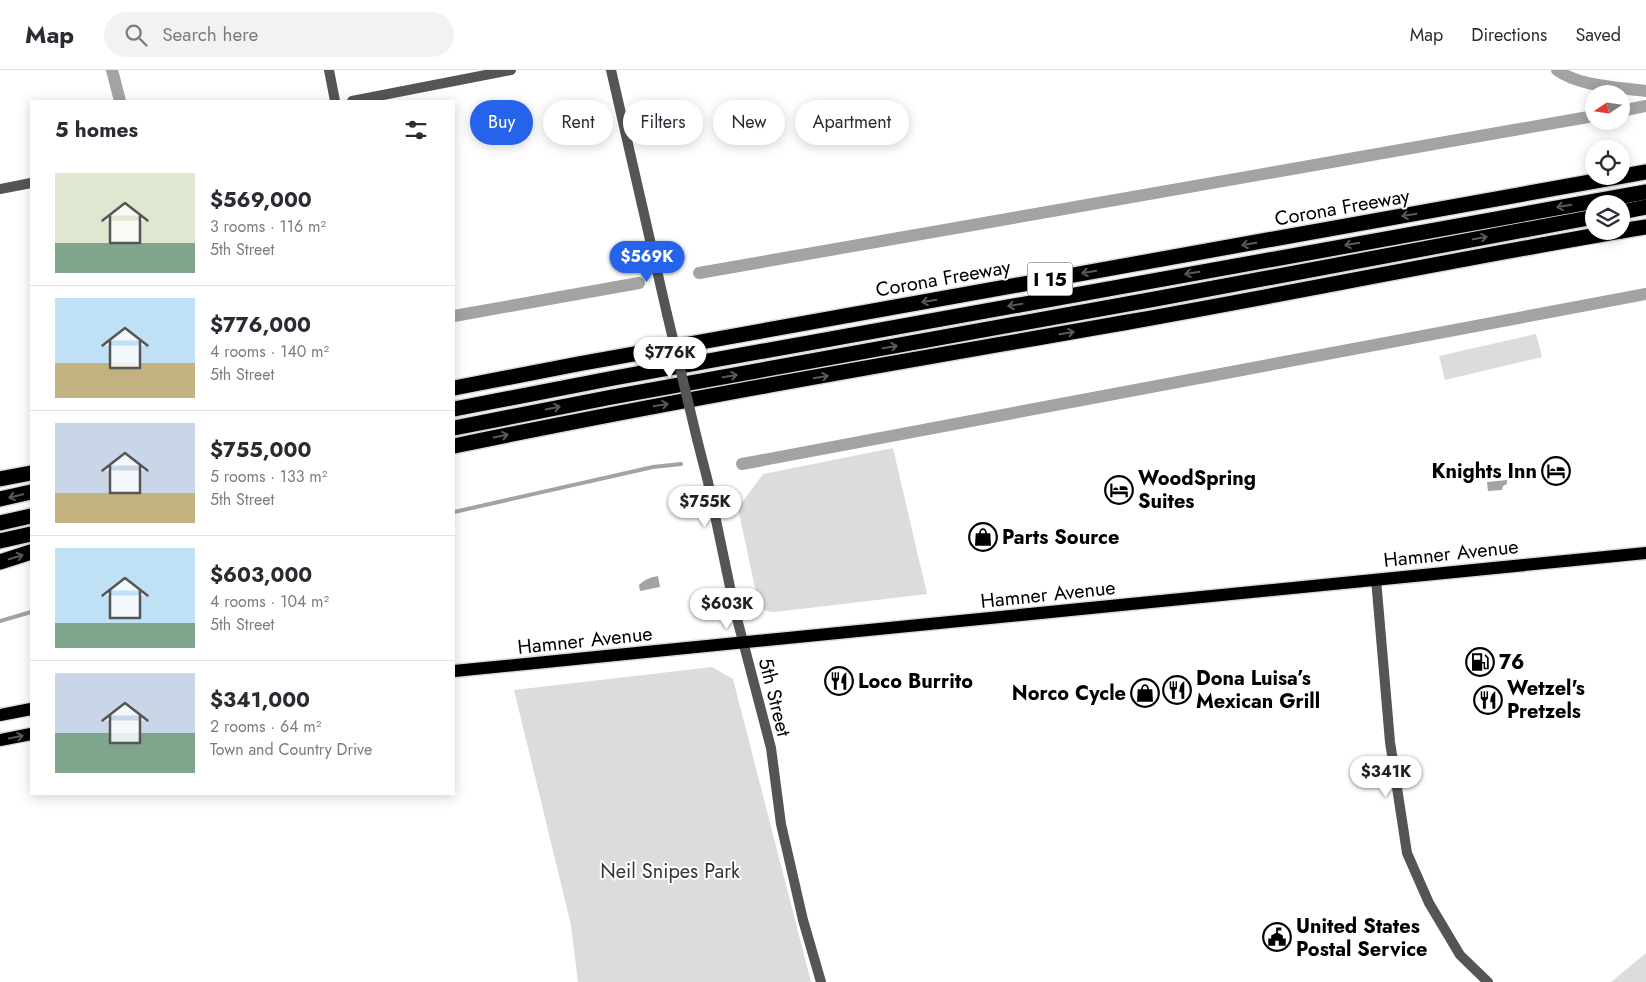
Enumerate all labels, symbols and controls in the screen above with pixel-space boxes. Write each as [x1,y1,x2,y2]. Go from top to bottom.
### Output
search box [104,12,454,57]
text: Map [25,17,74,52]
icon: search [122,21,150,49]
text: Search here [162,21,258,48]
text: Map [1410,22,1443,48]
text: Directions [1471,22,1547,48]
text: Saved [1575,22,1621,48]
north arrow [1585,85,1630,130]
map controls [1585,85,1630,240]
chip: Buy [470,100,533,145]
chip: Rent [543,100,613,145]
chip: Filters [623,100,703,145]
chip: New [713,100,785,145]
chip: Apartment [795,100,909,145]
text: 5 homes [55,115,138,145]
icon: filters [402,116,430,144]
button: locate [1585,140,1630,185]
street label: Corona Freeway [1272,181,1412,234]
text: $569,000 [210,185,312,215]
icon: home [95,193,155,253]
button: layers [1585,195,1630,240]
one-way arrow [1556,202,1572,212]
one-way arrow [1401,211,1417,221]
text: 3 rooms · 116 m² [210,215,326,238]
one-way arrow [1471,232,1487,242]
text: 5th Street [210,238,274,261]
one-way arrow [1241,239,1257,249]
pin: $569K [612,240,682,283]
one-way arrow [1344,240,1360,250]
text: $569K [621,245,673,268]
street label: Corona Freeway [873,252,1013,305]
road number: I 15 [1028,262,1072,295]
one-way arrow [1081,268,1097,278]
one-way arrow [1184,269,1200,278]
one-way arrow [921,297,937,306]
one-way arrow [1007,301,1023,311]
text: $776,000 [210,310,311,340]
icon: home [95,318,155,378]
one-way arrow [1059,327,1075,337]
pin: $776K [635,336,705,379]
text: 4 rooms · 140 m² [210,340,329,363]
text: $776K [644,341,696,364]
one-way arrow [882,341,898,351]
text: 5th Street [210,363,274,386]
one-way arrow [722,370,738,380]
one-way arrow [812,371,828,381]
one-way arrow [653,400,669,410]
one-way arrow [545,403,561,413]
one-way arrow [493,431,509,441]
text: $755,000 [210,435,311,465]
icon: home [95,443,155,503]
hotel icon: Knights Inn [1541,456,1571,486]
place label: Knights Inn [1432,457,1537,486]
place label: WoodSpring Suites [1138,464,1256,516]
text: 5 rooms · 133 m² [210,465,327,488]
hotel icon: WoodSpring Suites [1104,475,1134,505]
pin: $755K [670,486,740,528]
text: 5th Street [210,488,274,511]
text: $755K [679,490,731,513]
one-way arrow [8,492,24,501]
shop icon: Parts Source [968,522,998,552]
place label: Parts Source [1002,523,1119,552]
street label: Hamner Avenue [1382,532,1520,575]
one-way arrow [7,552,23,561]
text: $603,000 [210,560,312,590]
icon: home [95,568,155,628]
street label: Hamner Avenue [979,573,1117,616]
pin: $603K [692,588,762,630]
text: 4 rooms · 104 m² [210,590,329,613]
text: $603K [701,592,753,615]
text: 5th Street [210,613,274,636]
street label: Hamner Avenue [516,619,654,662]
fuel station icon: 76 [1465,647,1495,677]
place label: 76 [1499,648,1524,677]
street label: 5th Street [751,655,798,740]
place label: Dona Luisa’s Mexican Grill [1196,664,1320,716]
restaurant icon: Loco Burrito [824,666,854,696]
place label: Loco Burrito [858,667,973,696]
place label: Wetzel's Pretzels [1507,674,1585,726]
restaurant icon: Dona Luisa’s Mexican Grill [1162,675,1192,705]
shop icon: Norco Cycle [1130,678,1160,708]
place label: Norco Cycle [1012,679,1126,708]
text: $341,000 [210,685,310,715]
restaurant icon: Wetzel's Pretzels [1473,685,1503,715]
icon: home [95,693,155,753]
text: 2 rooms · 64 m² [210,715,321,738]
one-way arrow [7,732,23,742]
text: Town and Country Drive [210,738,372,761]
pin: $341K [1351,756,1421,798]
text: $341K [1361,760,1411,783]
park label: Neil Snipes Park [600,857,740,886]
place label: United States Postal Service [1296,912,1428,964]
public building icon: United States Postal Service [1262,922,1292,952]

